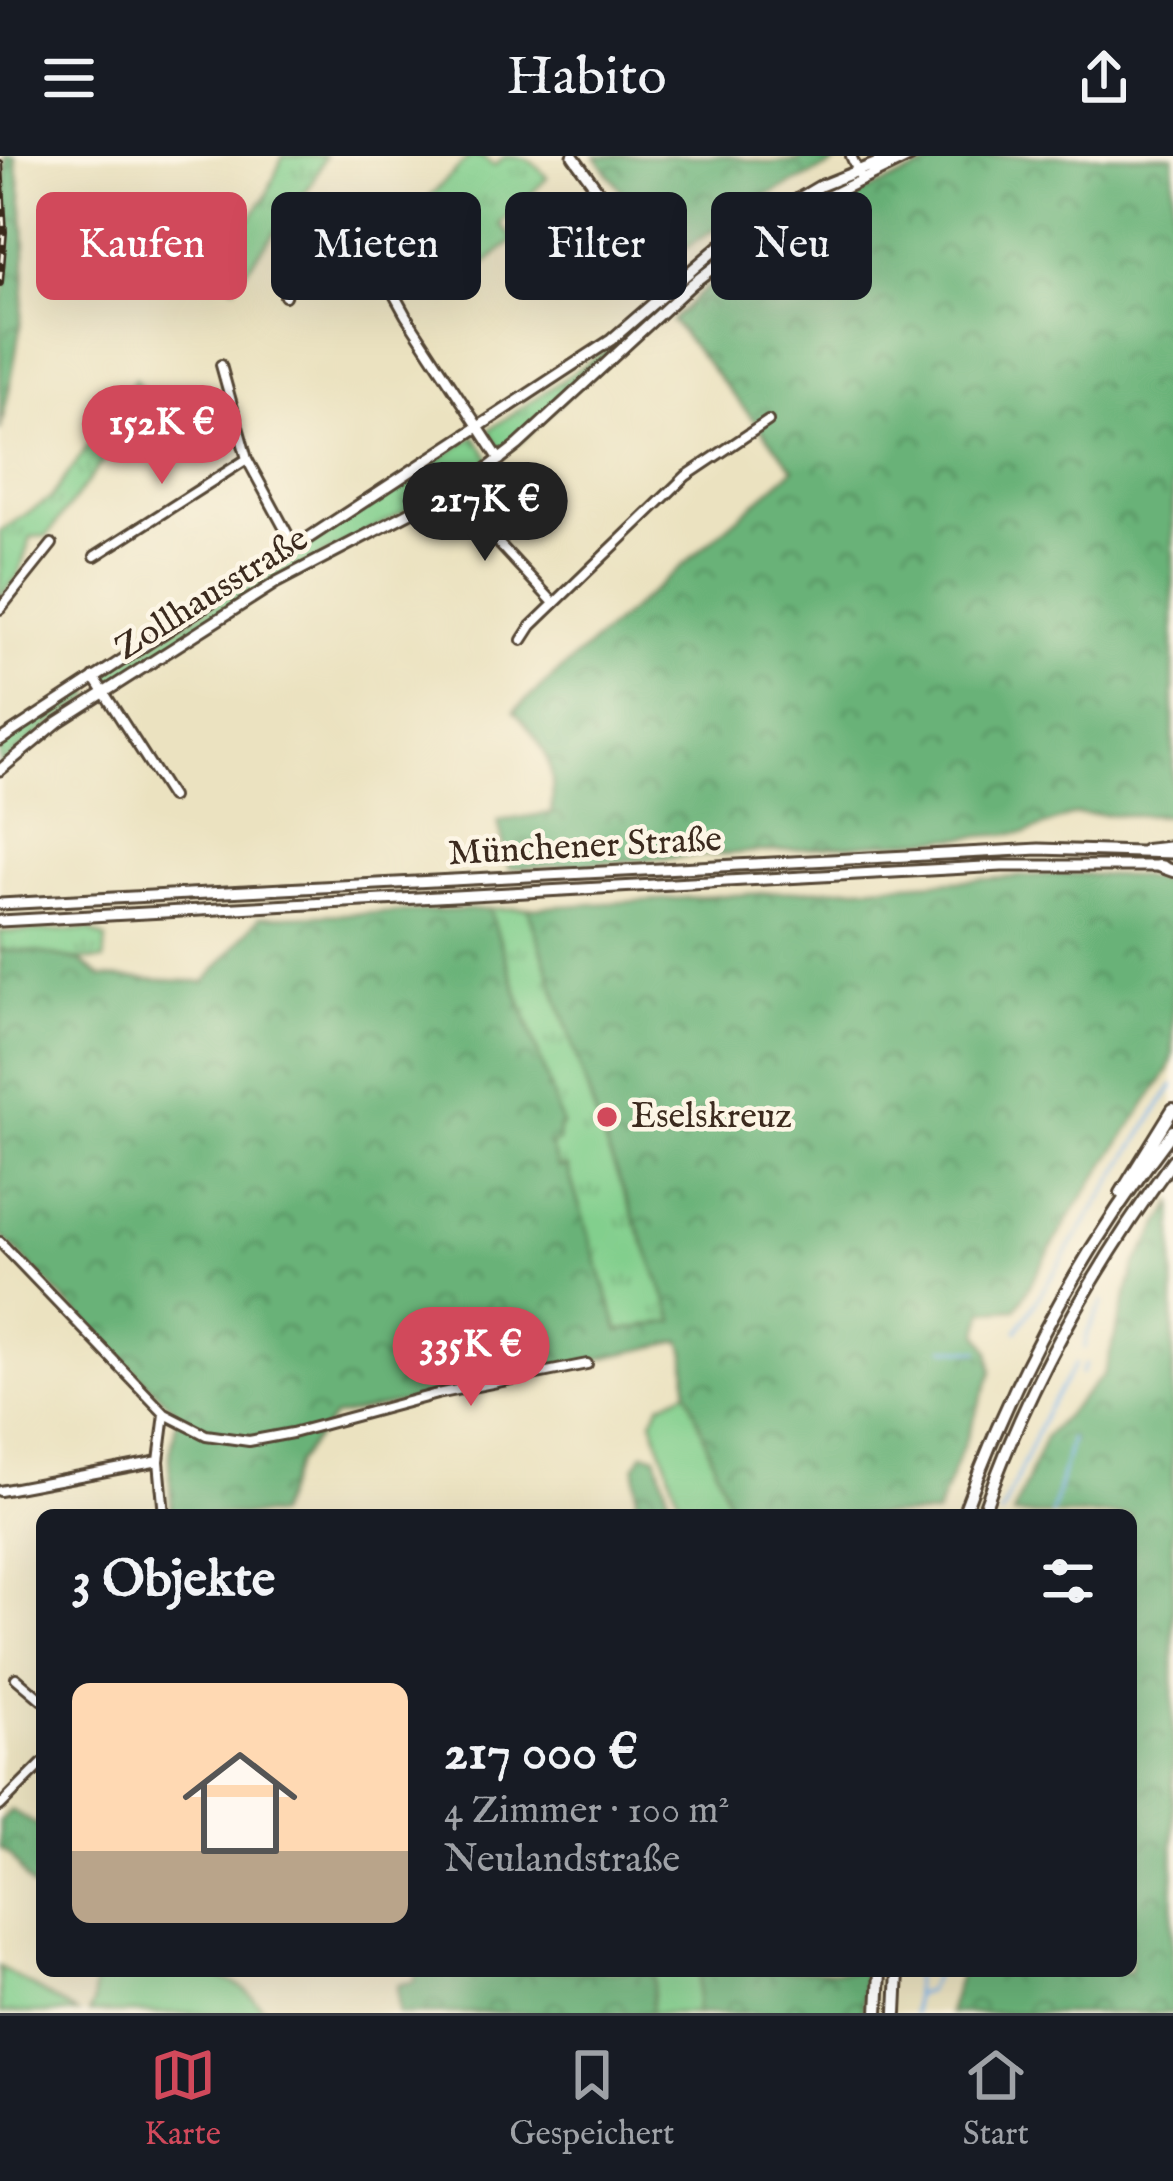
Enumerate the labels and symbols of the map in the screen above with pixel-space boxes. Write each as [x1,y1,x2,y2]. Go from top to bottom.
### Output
pin: 152K € [64,385,260,487]
pin: 217K € [387,462,583,564]
street label: Zollhausstraße [107,516,317,672]
street label: Münchener Straße [447,817,723,877]
place label: Eselskreuz [631,1094,792,1140]
marker: Eselskreuz [594,1104,620,1130]
pin: 335K € [373,1307,569,1409]

